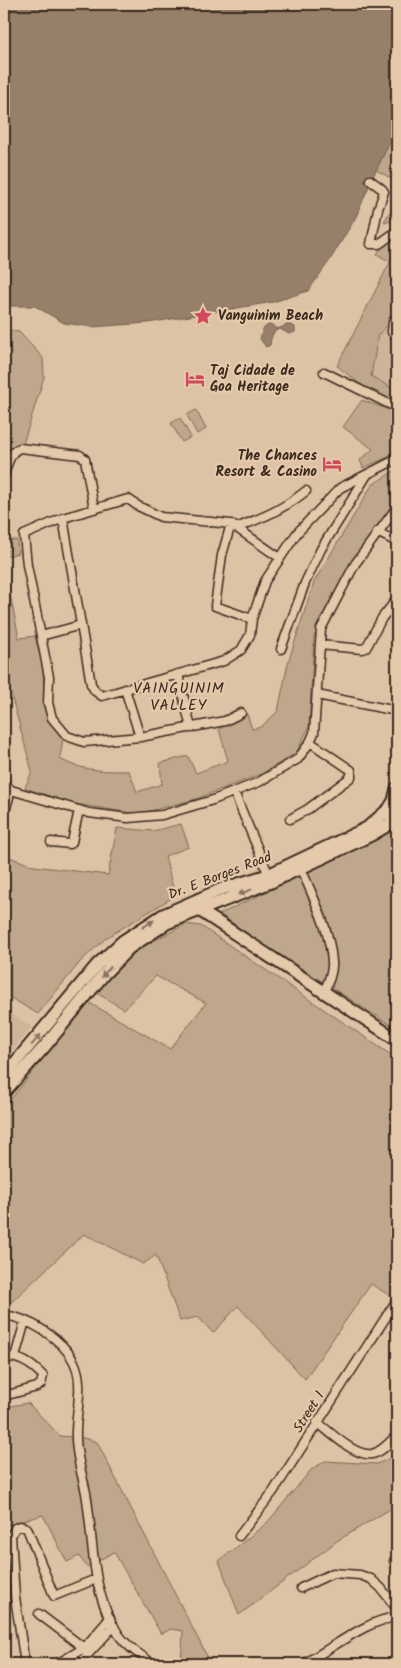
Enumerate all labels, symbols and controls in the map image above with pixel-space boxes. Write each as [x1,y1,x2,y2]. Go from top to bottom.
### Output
place icon: Vanguinim Beach [192,305,214,327]
place label: Vanguinim Beach [218,305,323,327]
place label: Taj Cidade de Goa Heritage [210,360,295,398]
hotel icon: Taj Cidade de Goa Heritage [184,368,206,390]
place label: The Chances Resort & Casino [216,445,318,483]
hotel icon: The Chances Resort & Casino [321,453,343,475]
district label: VAINGUINIM VALLEY [133,677,225,718]
street label: Dr. E Borges Road [165,846,276,906]
one-way arrow [238,889,252,897]
one-way arrow [142,919,155,929]
one-way arrow [100,966,112,978]
one-way arrow [30,1033,41,1046]
street label: Street 1 [288,1387,330,1437]

